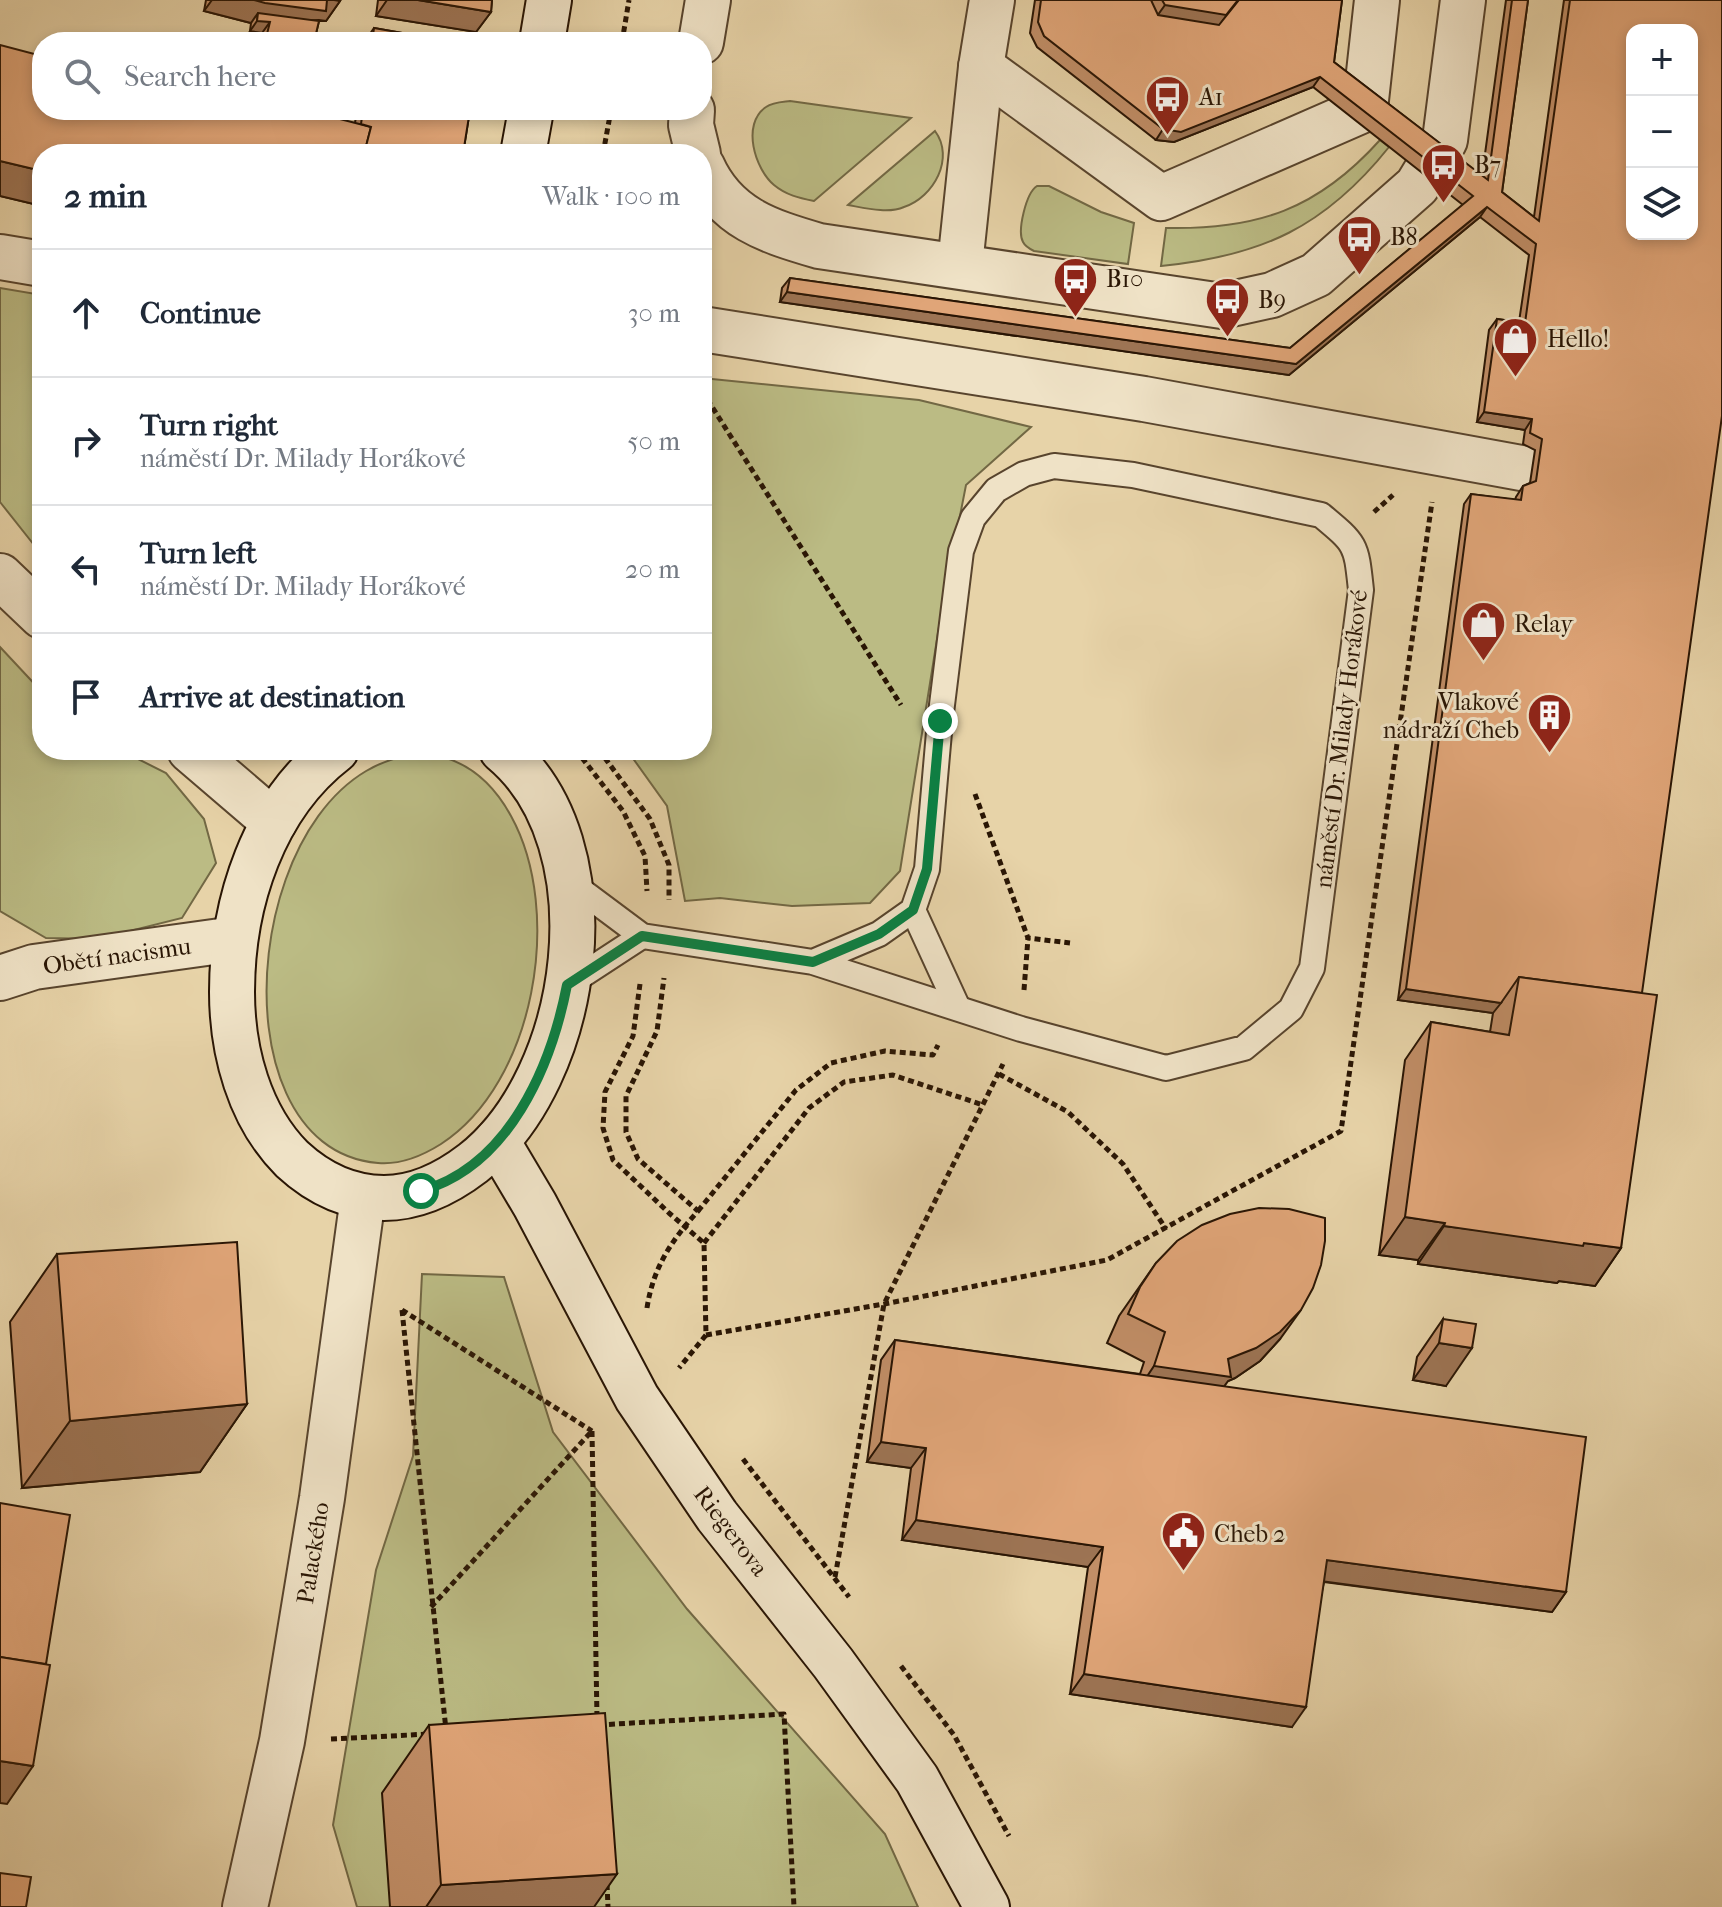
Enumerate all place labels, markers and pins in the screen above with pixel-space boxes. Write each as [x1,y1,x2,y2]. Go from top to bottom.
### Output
bus stop icon: A1 [1144,73,1192,136]
place label: A1 [1198,83,1223,111]
bus stop icon: B7 [1419,141,1467,204]
place label: B7 [1474,151,1501,179]
bus stop icon: B8 [1335,213,1383,276]
place label: B8 [1390,223,1418,251]
bus stop icon: B10 [1051,255,1099,318]
place label: B10 [1106,265,1143,293]
bus stop icon: B9 [1203,276,1251,339]
place label: B9 [1258,286,1286,314]
shop icon: Hello! [1492,315,1540,378]
place label: Hello! [1547,325,1609,353]
shop icon: Relay [1459,600,1507,663]
place label: Relay [1514,610,1574,638]
place label: Vlakové nádraží Cheb [1383,688,1519,744]
building icon: Vlakové nádraží Cheb [1526,692,1574,755]
public building icon: Cheb 2 [1159,1510,1207,1573]
place label: Cheb 2 [1214,1520,1285,1548]

